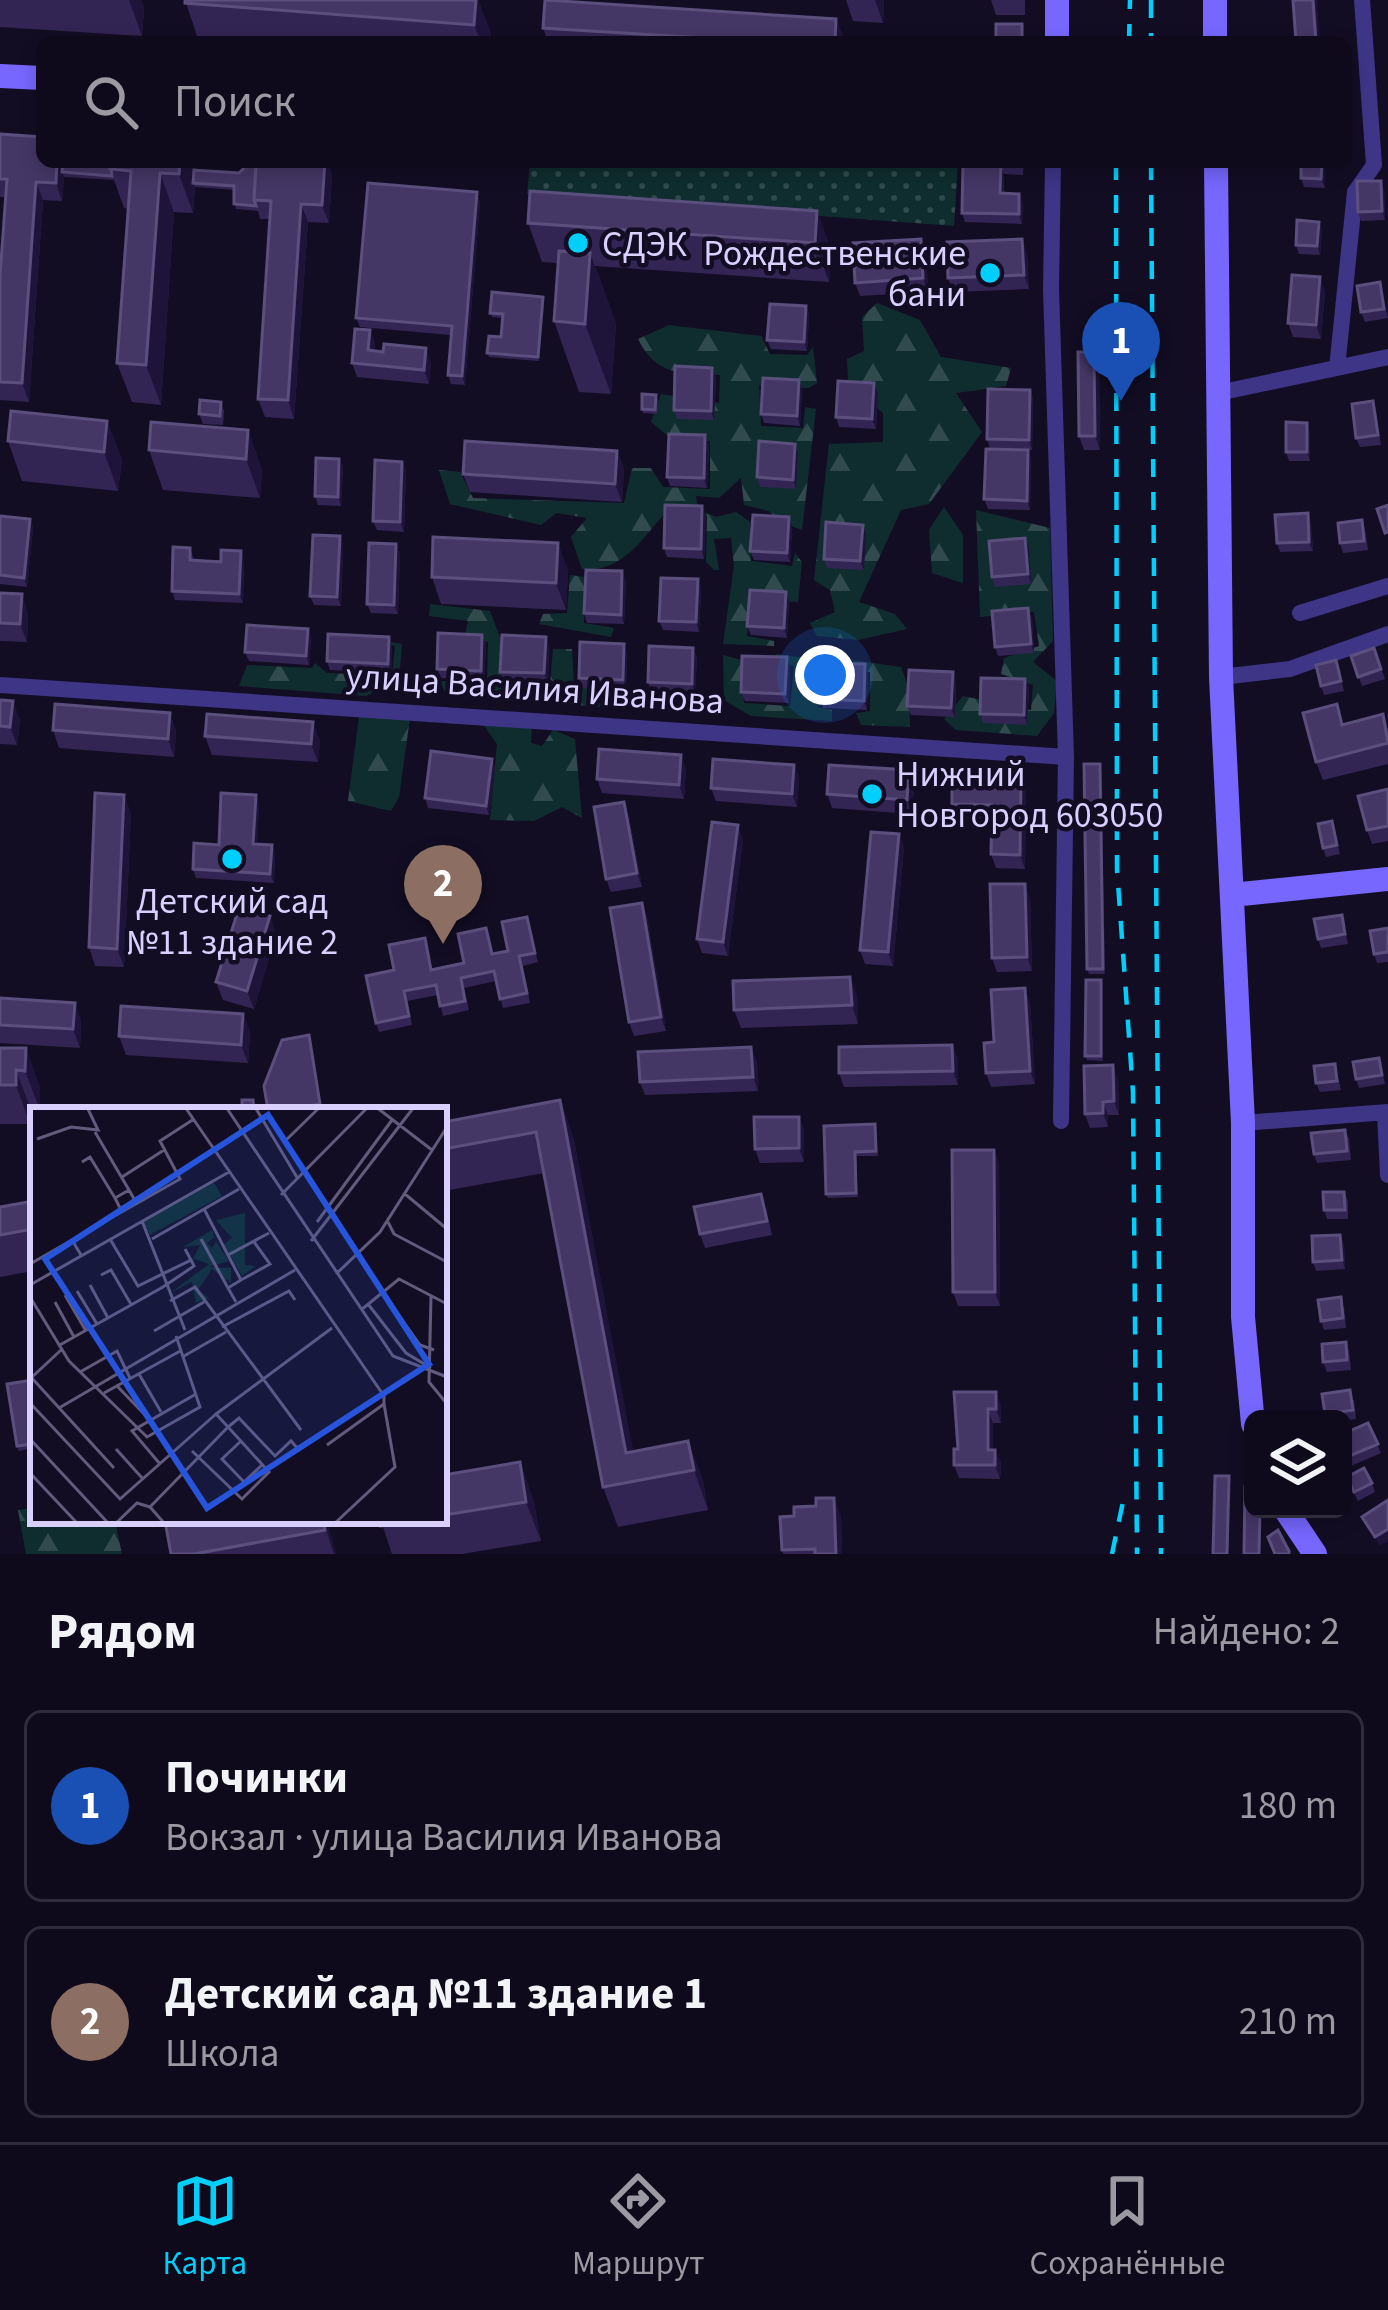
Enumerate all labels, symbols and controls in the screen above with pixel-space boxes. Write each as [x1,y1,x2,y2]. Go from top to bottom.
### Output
search box [36,36,1352,168]
icon: search [78,69,144,135]
text: Поиск [174,70,296,134]
place label: СДЭК [602,219,687,270]
place label: Рождественские бани [703,228,966,320]
marker: СДЭК [565,230,591,256]
marker: Рождественские бани [977,260,1003,286]
pin: 1 [1082,302,1160,401]
your location [795,645,855,705]
street label: улица Василия Иванова [344,650,726,727]
place label: Нижний Новгород 603050 [896,749,1163,841]
marker: Нижний Новгород 603050 [859,781,885,807]
pin: 2 [404,845,482,944]
marker: Детский сад №11 здание 2 [219,846,245,872]
place label: Детский сад №11 здание 2 [126,876,338,968]
inset map [30,1107,447,1524]
map controls [1244,1410,1352,1518]
button: layers [1244,1410,1352,1518]
text: Рядом [48,1596,197,1668]
text: Найдено: 2 [1153,1604,1340,1660]
text: Починки [165,1746,348,1810]
text: 1 [80,1778,100,1834]
text: 180 m [1239,1778,1337,1834]
text: Вокзал · улица Василия Иванова [165,1810,723,1866]
text: Детский сад №11 здание 1 [165,1962,707,2026]
text: 2 [80,1994,100,2050]
text: 210 m [1239,1994,1337,2050]
text: Школа [165,2026,279,2082]
tab: Карта [162,2168,247,2287]
tab: Маршрут [572,2168,705,2287]
tab: Сохранённые [1030,2168,1225,2287]

